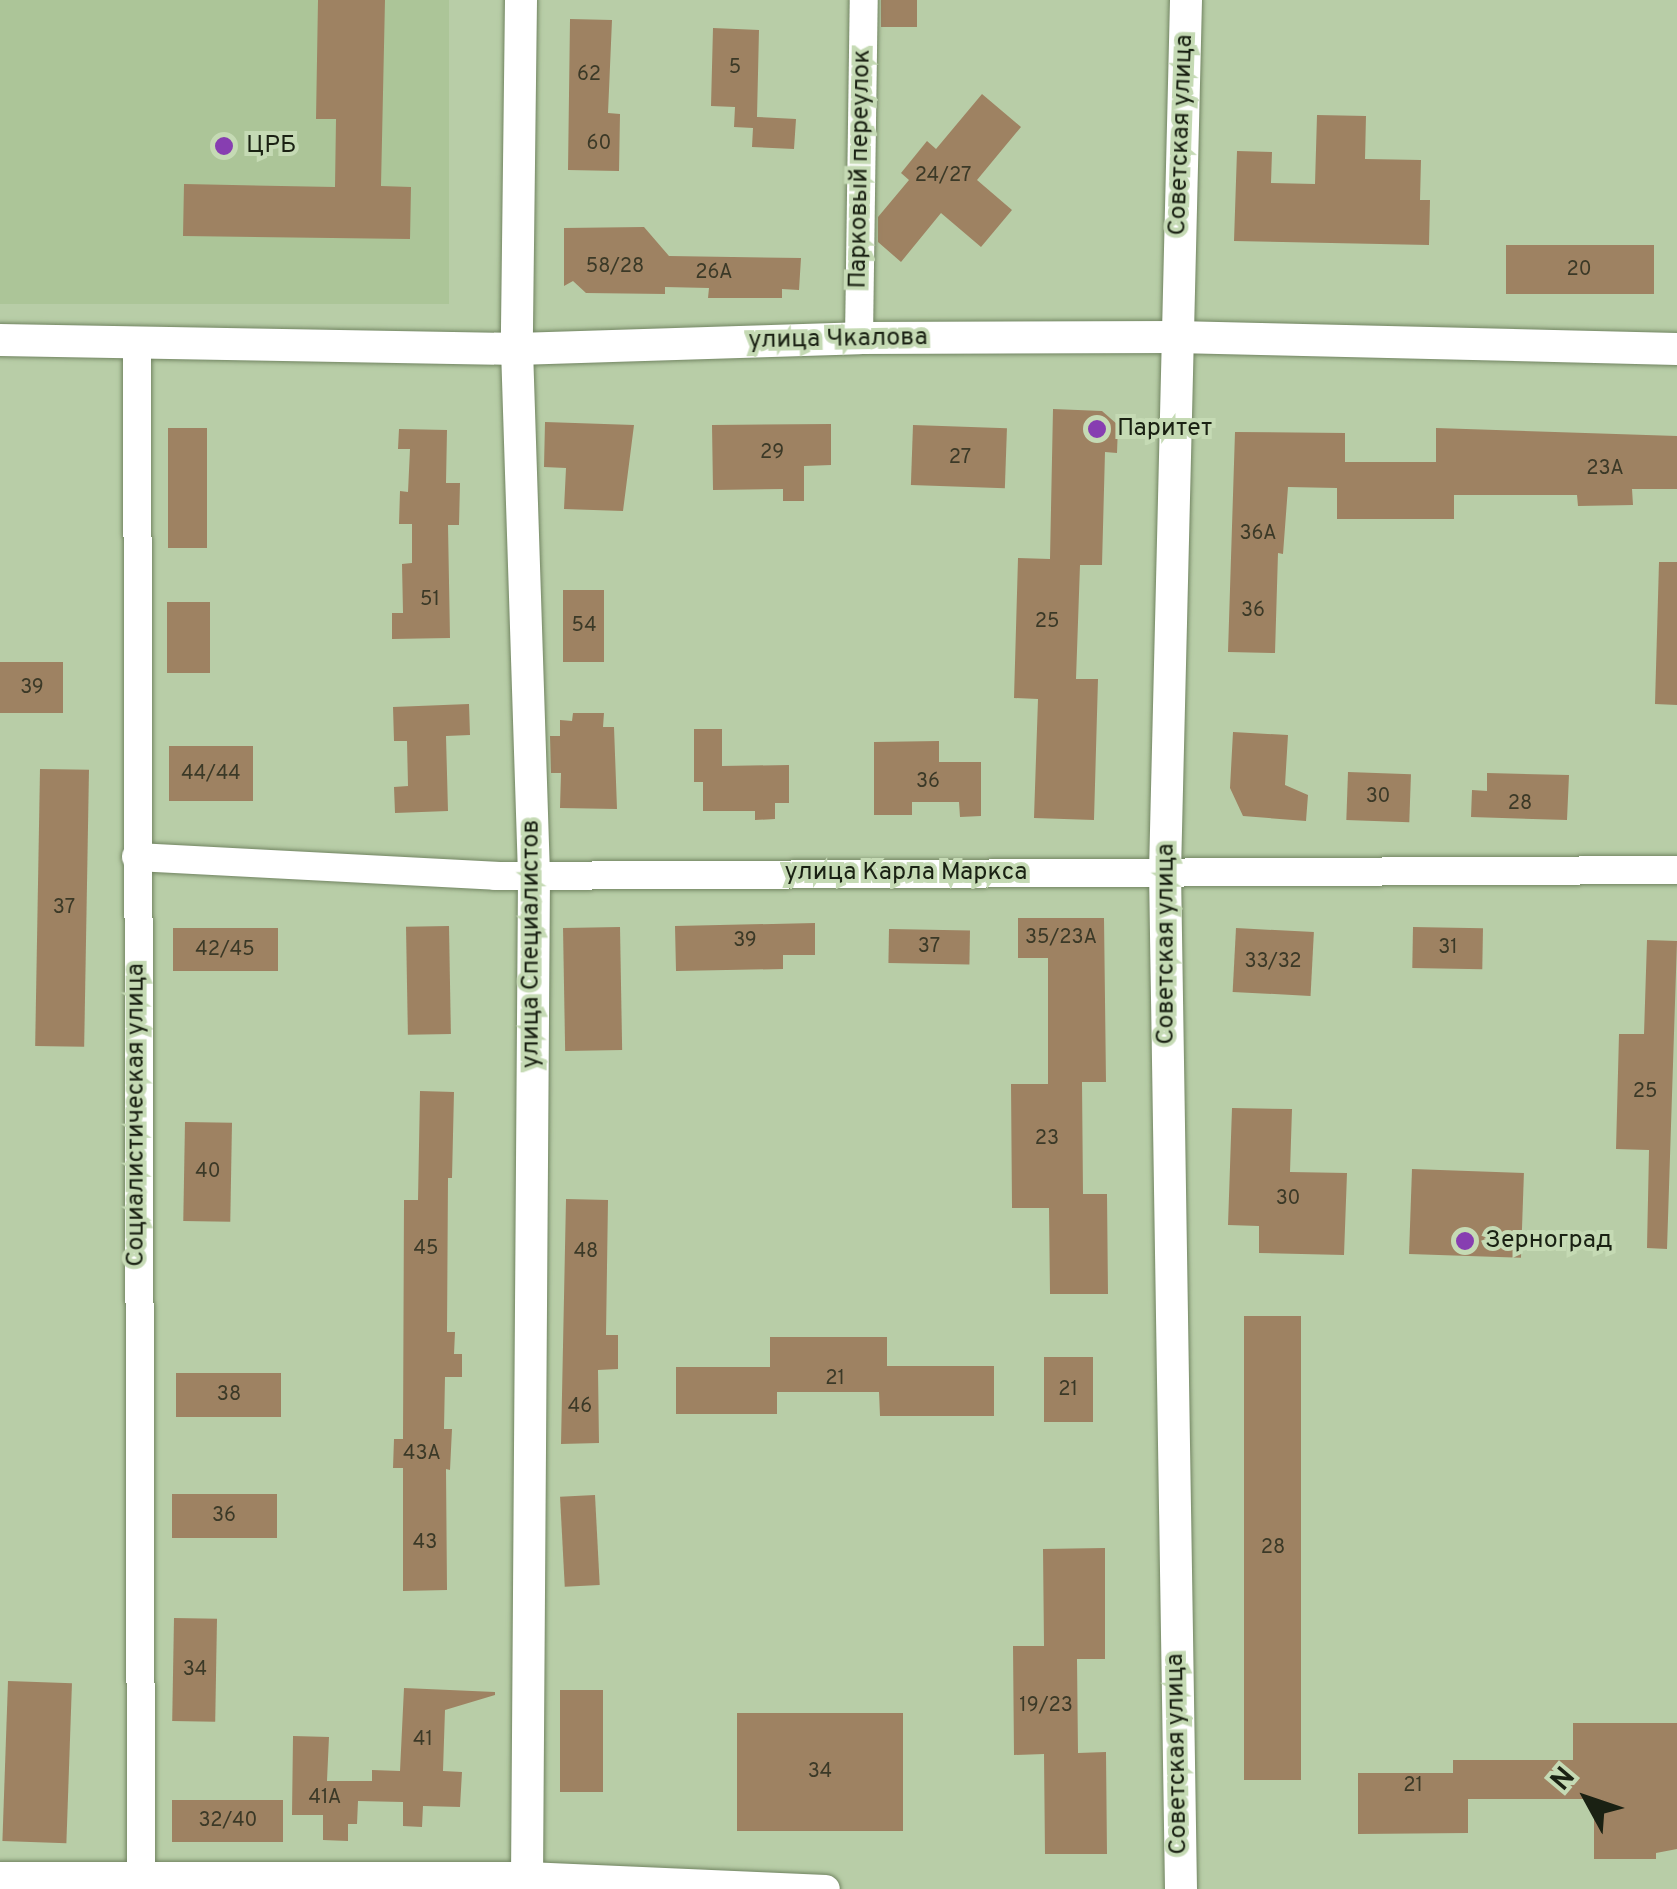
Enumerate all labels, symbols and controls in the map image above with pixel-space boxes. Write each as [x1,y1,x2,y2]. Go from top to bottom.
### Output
street label: Советская улица [1163,34,1201,236]
street label: Парковый переулок [844,49,878,289]
house number: 5 [729,56,741,80]
house number: 62 [577,63,601,87]
place label: ЦРБ [246,131,296,161]
house number: 60 [587,132,611,156]
marker: ЦРБ [211,133,237,159]
house number: 24/27 [915,164,971,188]
house number: 58/28 [586,255,644,279]
house number: 20 [1566,258,1592,282]
house number: 26А [695,261,733,285]
street label: улица Чкалова [748,323,928,357]
place label: Паритет [1117,414,1212,444]
marker: Паритет [1086,418,1108,440]
house number: 29 [760,441,784,465]
house number: 27 [949,446,971,470]
house number: 23А [1586,457,1624,481]
house number: 36А [1239,522,1277,546]
house number: 51 [420,588,440,612]
house number: 36 [1241,599,1265,623]
house number: 25 [1035,610,1059,634]
house number: 54 [571,614,597,638]
house number: 39 [20,676,44,700]
house number: 44/44 [181,762,241,786]
house number: 36 [916,770,940,794]
house number: 30 [1366,785,1390,809]
house number: 28 [1508,792,1532,816]
street label: улица Специалистов [517,820,547,1068]
street label: Советская улица [1152,843,1182,1045]
street label: улица Карла Маркса [784,858,1028,888]
house number: 37 [53,896,75,920]
house number: 35/23А [1025,926,1097,950]
house number: 39 [733,929,757,953]
house number: 37 [918,935,940,959]
house number: 31 [1438,936,1458,960]
house number: 42/45 [195,938,255,962]
house number: 33/32 [1244,950,1302,974]
street label: Социалистическая улица [122,963,152,1267]
house number: 25 [1633,1080,1657,1104]
house number: 23 [1035,1127,1059,1151]
house number: 40 [195,1160,221,1184]
house number: 30 [1276,1187,1300,1211]
place label: Зерноград [1485,1226,1613,1256]
marker: Зерноград [1454,1230,1476,1252]
house number: 45 [414,1237,438,1261]
house number: 48 [574,1240,598,1264]
house number: 21 [825,1367,845,1391]
house number: 21 [1058,1378,1078,1402]
house number: 38 [217,1383,241,1407]
house number: 46 [568,1395,592,1419]
house number: 43А [403,1442,441,1466]
house number: 36 [212,1504,236,1528]
house number: 43 [413,1531,437,1555]
house number: 28 [1261,1536,1285,1560]
street label: Советская улица [1161,1653,1195,1855]
house number: 34 [183,1658,207,1682]
house number: 19/23 [1019,1694,1073,1718]
house number: 41 [413,1728,433,1752]
north arrow [1537,1749,1637,1849]
house number: 34 [808,1760,832,1784]
text: N [1544,1760,1584,1799]
house number: 21 [1403,1774,1423,1798]
house number: 41А [309,1786,341,1810]
house number: 32/40 [199,1809,257,1833]

